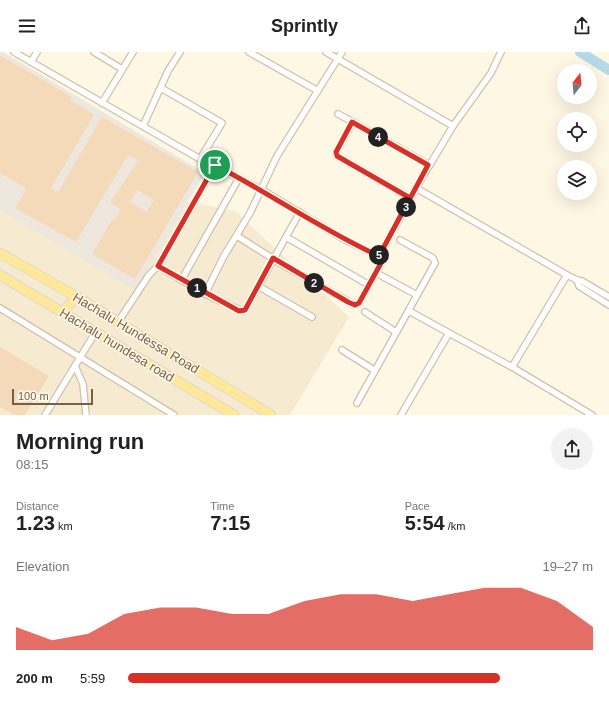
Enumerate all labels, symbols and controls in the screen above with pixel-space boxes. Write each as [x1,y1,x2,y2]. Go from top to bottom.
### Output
icon: menu [16,15,38,37]
icon: share [571,15,593,37]
text: Sprintly [271,16,338,36]
north arrow [557,64,597,104]
map controls [557,64,597,200]
button: locate [557,112,597,152]
pin: 4 [368,127,388,147]
text: 4 [375,131,381,143]
pin [198,148,232,182]
icon: arrive [204,154,226,176]
button: layers [557,160,597,200]
pin: 3 [396,197,416,217]
text: 3 [403,201,409,213]
pin: 5 [369,245,389,265]
text: 5 [376,249,382,261]
pin: 2 [304,273,324,293]
text: 2 [311,277,317,289]
pin: 1 [187,278,207,298]
text: 1 [194,282,200,294]
street label: Hachalu Hundessa Road [70,289,202,377]
street label: Hachalu hundesa road [57,305,177,385]
scale bar [12,387,93,406]
text: 100 m [18,390,49,402]
button: share [551,428,593,470]
text: Morning run [16,429,144,454]
text: 08:15 [16,457,49,472]
text: Distance [16,500,59,512]
text: Time [210,500,234,512]
text: Pace [405,500,430,512]
text: 1.23 [16,512,55,534]
text: 7:15 [210,512,250,534]
text: 5:54 [405,512,445,534]
text: km [55,520,73,532]
text: /km [445,520,465,532]
text: Elevation [16,559,69,574]
text: 19–27 m [542,559,593,574]
text: 200 m [16,671,53,686]
text: 5:59 [80,671,105,686]

